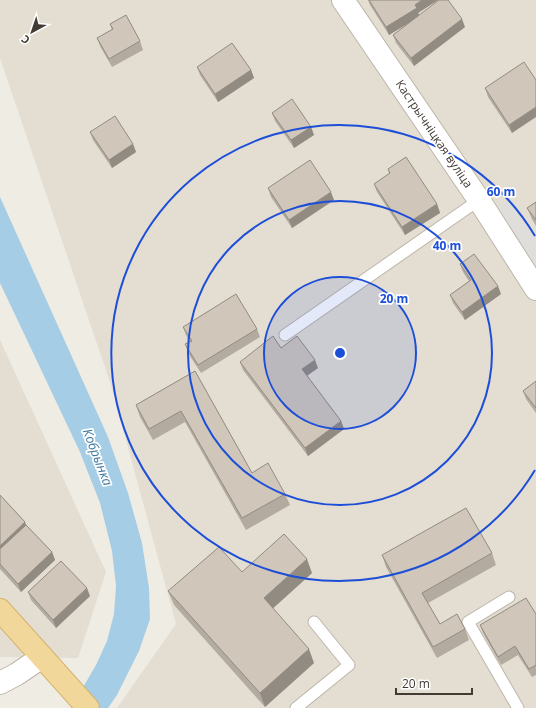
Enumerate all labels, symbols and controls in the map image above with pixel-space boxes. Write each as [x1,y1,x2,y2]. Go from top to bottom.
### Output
north arrow [12,12,52,52]
text: С [18,32,33,48]
street label: Кастрычніцкая вуліца [392,76,477,191]
text: 60 m [487,183,515,200]
text: 40 m [433,237,461,254]
text: 20 m [380,290,408,307]
centre of rings [333,346,347,360]
water label: Кобрынка [79,426,117,489]
scale bar [396,670,472,696]
text: 20 m [402,675,430,692]

